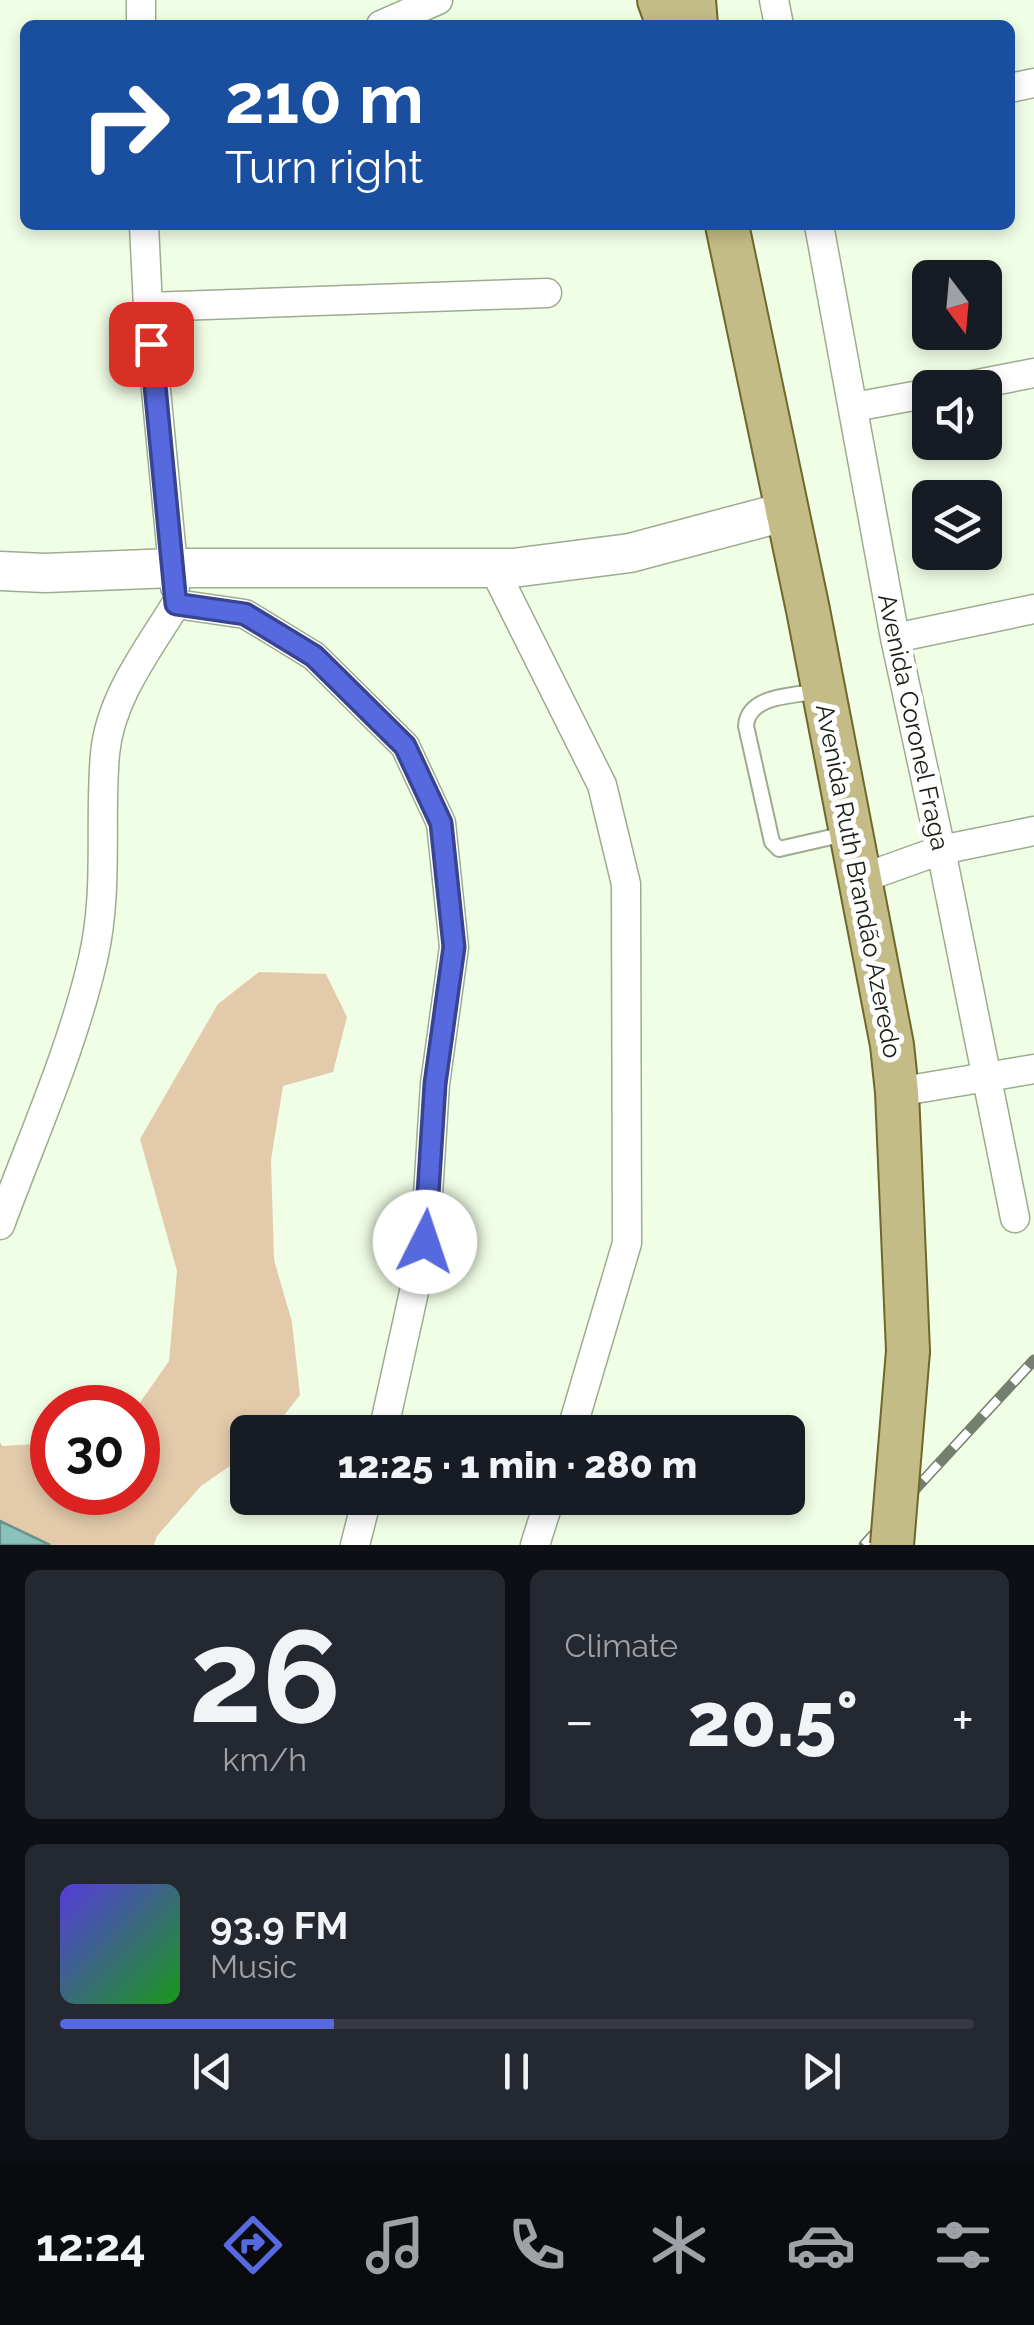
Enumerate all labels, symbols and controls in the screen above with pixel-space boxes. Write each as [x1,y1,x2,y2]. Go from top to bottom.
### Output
text: 210 m [225,57,424,139]
icon: right [60,60,190,190]
text: Turn right [225,141,423,194]
north arrow [912,260,1002,350]
map controls [912,260,1002,570]
pin [109,302,194,387]
icon: arrive [124,317,179,372]
button: sound [912,370,1002,460]
button: layers [912,480,1002,570]
street label: Avenida Coronel Fraga [872,591,956,853]
street label: Avenida Ruth Brandão Azeredo [810,702,908,1060]
position arrow [373,1190,477,1294]
speed limit sign: 30 [30,1385,160,1515]
text: 12:25 · 1 min · 280 m [338,1442,697,1487]
text: 26 [189,1600,341,1752]
text: Climate [565,1627,678,1664]
text: 20.5° [687,1675,858,1764]
text: − [565,1688,594,1753]
text: + [951,1688,974,1753]
text: km/h [223,1741,307,1778]
text: 93.9 FM [210,1903,348,1948]
text: Music [210,1948,297,1985]
icon: previous [185,2044,240,2099]
icon: pause [489,2044,544,2099]
icon: next [794,2044,849,2099]
icon: directions [218,2210,288,2280]
icon: music [360,2210,430,2280]
icon: phone [502,2210,572,2280]
icon: climate [644,2210,714,2280]
icon: car [786,2210,856,2280]
icon: filters [928,2210,998,2280]
text: 12:24 [36,2219,146,2272]

